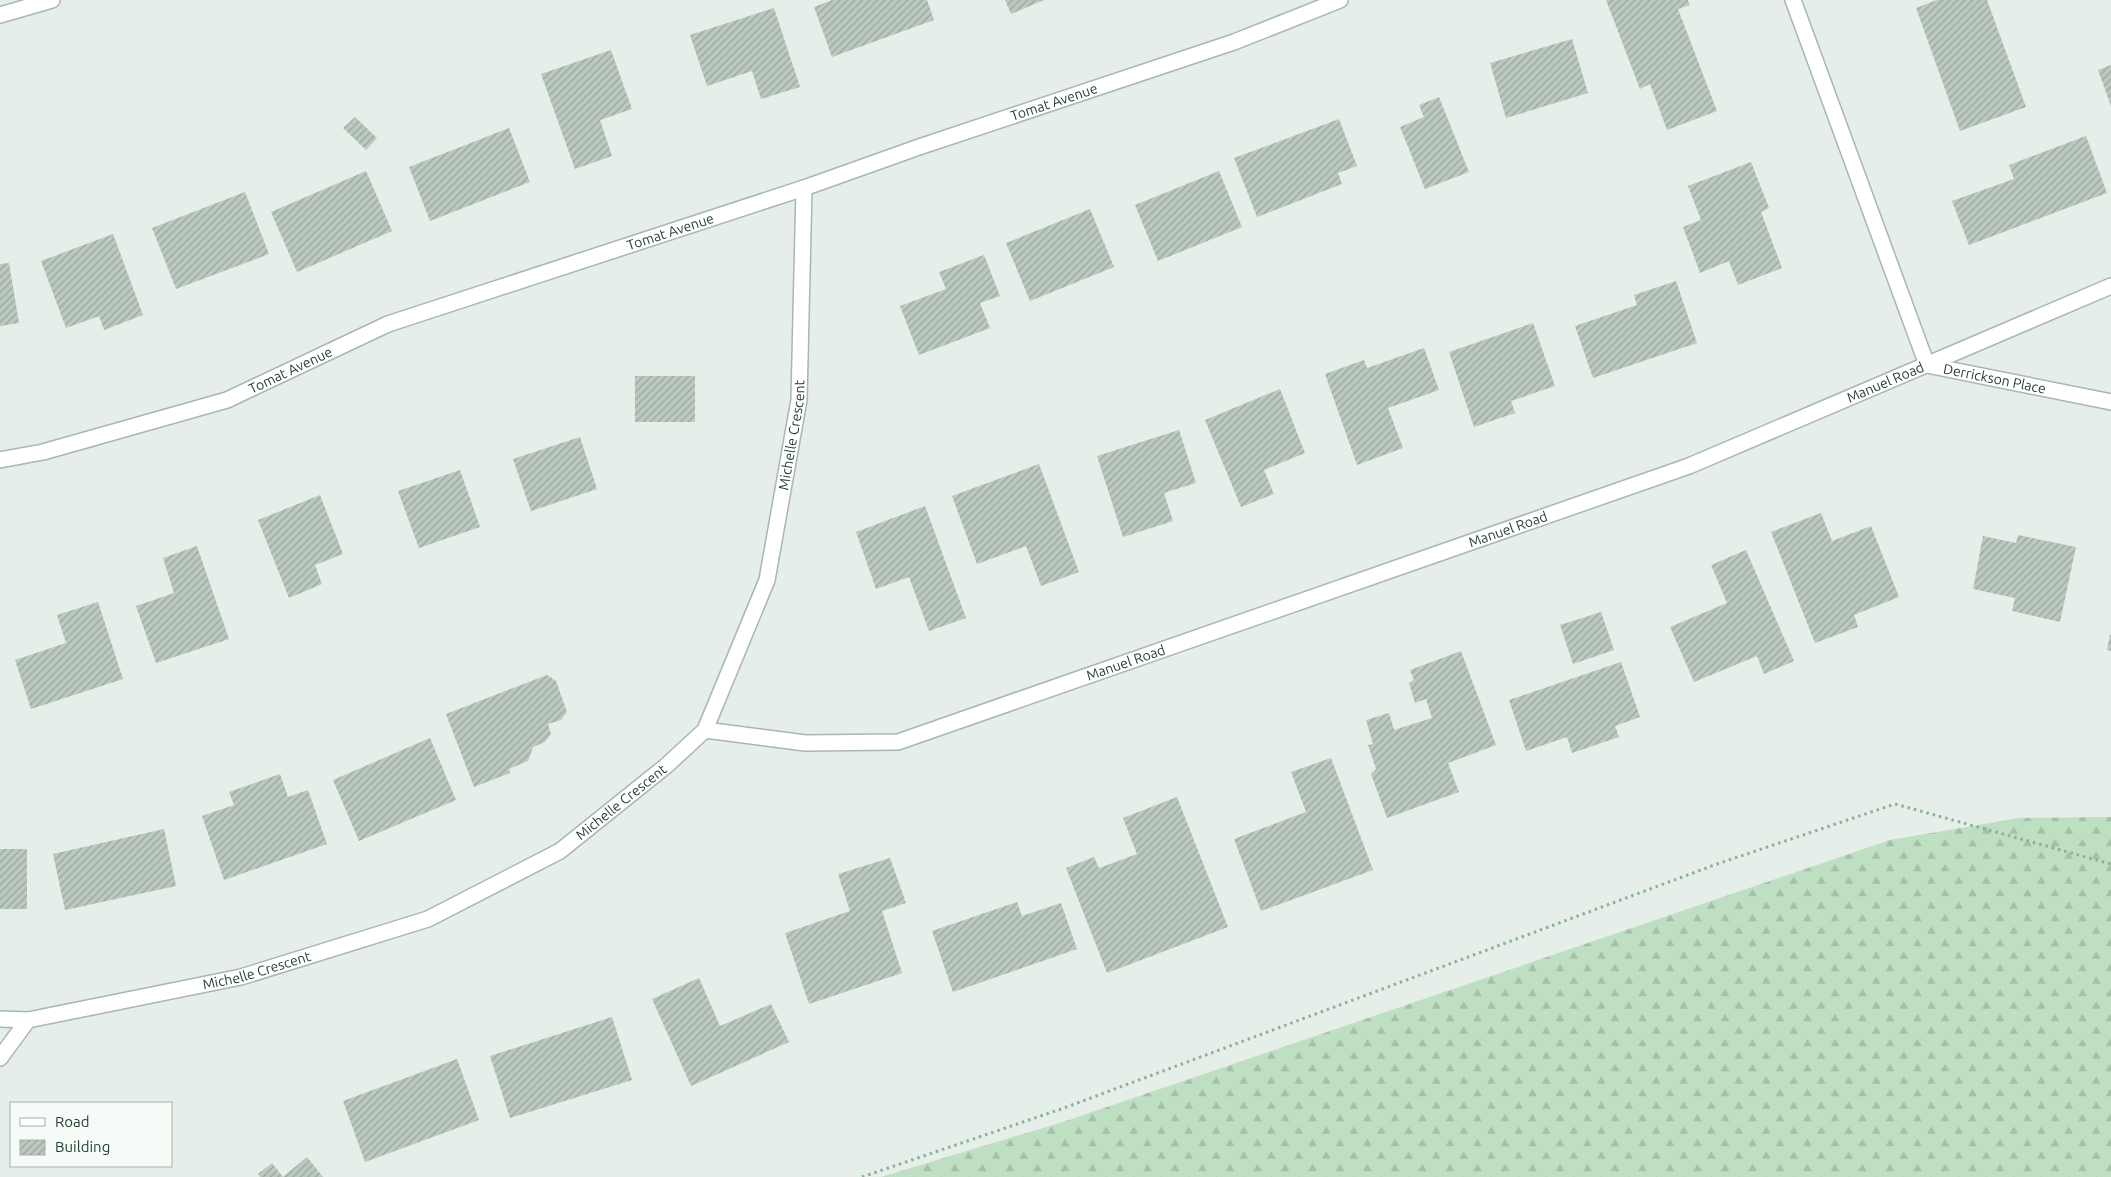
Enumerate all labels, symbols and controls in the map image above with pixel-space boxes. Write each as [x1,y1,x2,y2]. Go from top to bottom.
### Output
street label: Tomat Avenue [1008,80,1099,124]
street label: Tomat Avenue [625,210,716,253]
street label: Tomat Avenue [246,344,335,397]
street label: Manuel Road [1844,359,1926,406]
street label: Derrickson Place [1942,360,2047,397]
street label: Michelle Crescent [775,379,807,491]
street label: Manuel Road [1467,508,1550,550]
street label: Manuel Road [1084,641,1167,684]
street label: Michelle Crescent [573,761,670,843]
street label: Michelle Crescent [201,948,313,993]
legend [10,1102,172,1167]
text: Road [55,1113,90,1130]
text: Building [55,1138,110,1155]

